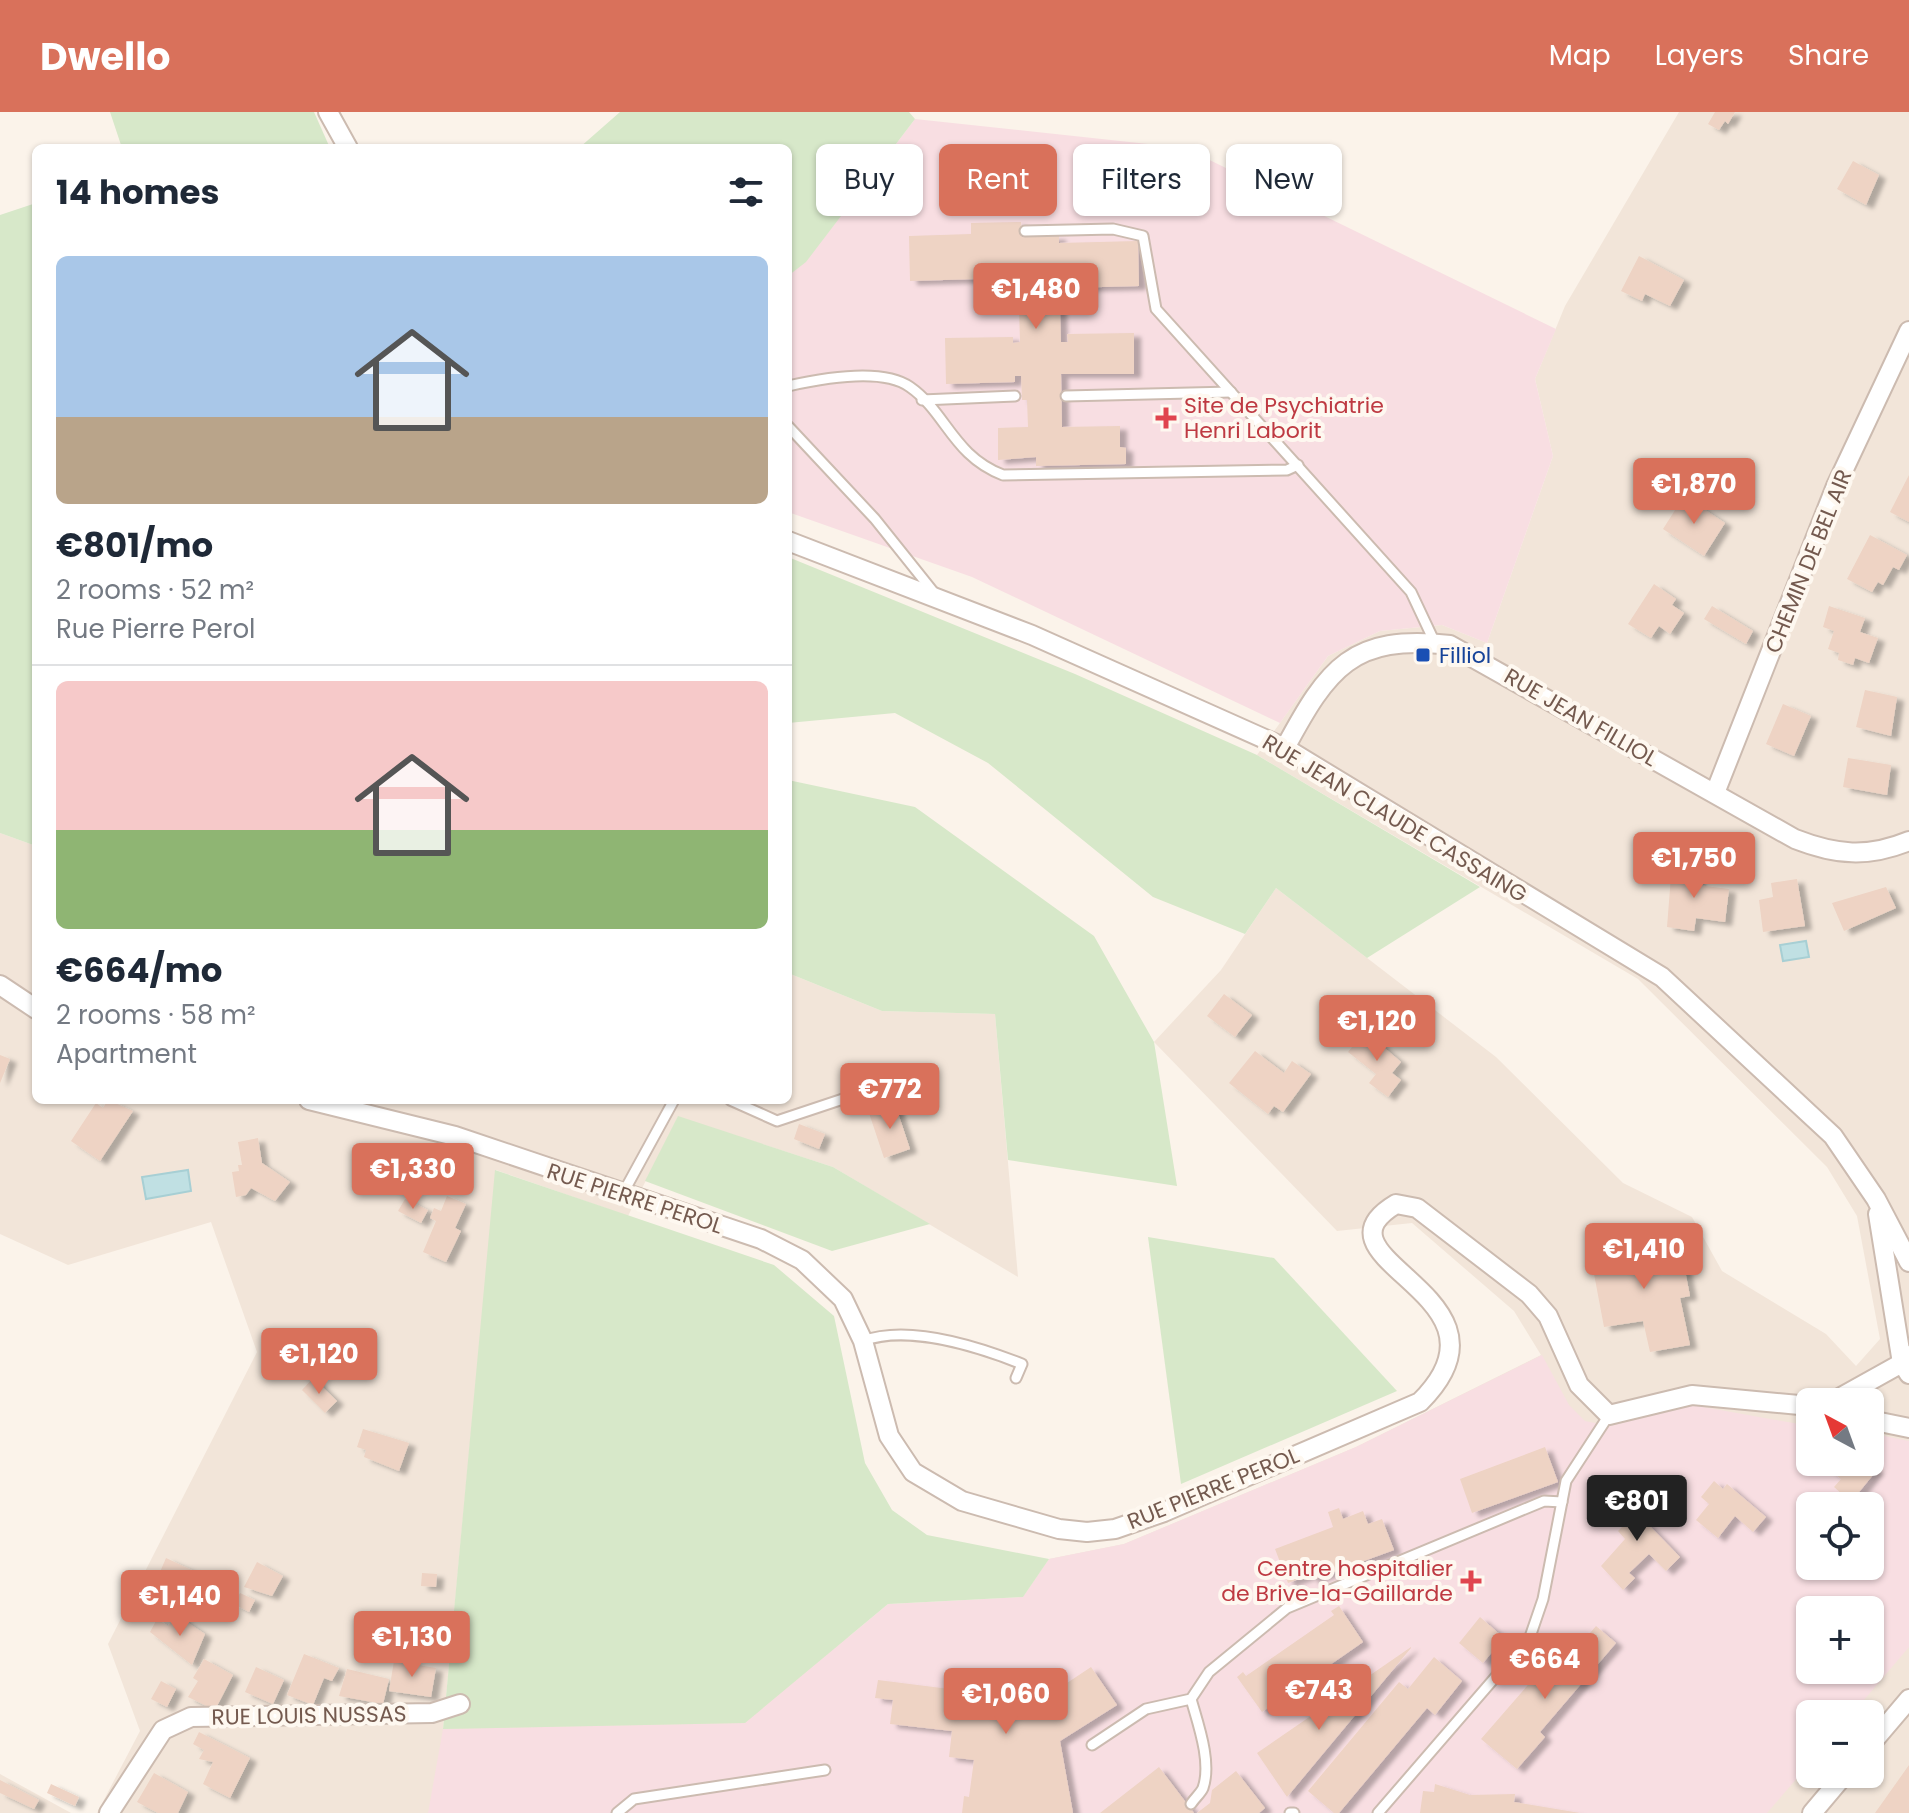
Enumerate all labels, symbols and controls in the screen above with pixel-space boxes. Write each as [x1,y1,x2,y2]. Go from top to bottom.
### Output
text: Dwello [40,30,171,83]
text: Map [1549,36,1611,75]
text: Layers [1655,36,1744,75]
text: Share [1788,36,1869,75]
chip: Buy [816,144,923,216]
chip: Rent [939,144,1057,216]
chip: Filters [1073,144,1210,216]
chip: New [1226,144,1342,216]
text: 14 homes [56,168,220,216]
icon: filters [724,170,768,214]
pin: €1,480 [971,263,1101,331]
text: €1,480 [991,271,1081,307]
icon: home [340,308,484,452]
place label: Site de Psychiatrie Henri Laborit [1184,390,1384,446]
marker: Site de Psychiatrie Henri Laborit [1155,407,1177,429]
pin: €1,870 [1629,458,1759,526]
street label: CHEMIN DE BEL AIR [1757,465,1859,658]
text: €1,870 [1651,466,1737,502]
text: €801/mo [56,521,213,569]
text: 2 rooms · 52 m² [56,572,254,608]
text: Rue Pierre Perol [56,611,255,647]
place label: Filliol [1439,640,1491,671]
marker: Filliol [1414,646,1432,664]
street label: RUE JEAN FILLIOL [1498,661,1664,774]
street label: RUE JEAN CLAUDE CASSAING [1257,727,1533,910]
icon: home [340,733,484,877]
pin: €1,750 [1629,832,1759,900]
text: €1,750 [1651,840,1737,876]
text: €664/mo [56,946,222,994]
pin: €1,120 [1312,995,1442,1063]
text: 2 rooms · 58 m² [56,997,256,1033]
text: €1,120 [1337,1003,1417,1039]
text: Apartment [56,1036,197,1072]
pin: €772 [843,1063,937,1131]
text: €772 [858,1071,922,1107]
pin: €1,330 [348,1143,478,1211]
text: €1,330 [370,1151,456,1187]
street label: RUE PIERRE PEROL [543,1155,727,1242]
pin: €1,410 [1579,1223,1709,1291]
text: €1,410 [1603,1231,1685,1267]
pin: €1,120 [254,1328,384,1396]
text: €1,120 [279,1336,359,1372]
north arrow [1796,1388,1884,1476]
map controls [1796,1388,1884,1788]
street label: RUE PIERRE PEROL [1123,1440,1304,1537]
pin: €801 [1590,1475,1684,1543]
text: €801 [1605,1483,1669,1519]
button: locate [1796,1492,1884,1580]
place label: Centre hospitalier de Brive-la-Gaillarde [1221,1553,1453,1609]
pin: €1,140 [115,1570,245,1638]
marker: Centre hospitalier de Brive-la-Gaillarde [1460,1570,1482,1592]
text: €1,140 [139,1578,221,1614]
button: + [1796,1596,1884,1684]
pin: €1,130 [347,1611,477,1679]
text: €1,130 [372,1619,452,1655]
pin: €664 [1498,1633,1592,1701]
text: €664 [1509,1641,1581,1677]
pin: €743 [1272,1664,1366,1732]
pin: €1,060 [941,1668,1071,1736]
text: €743 [1285,1672,1353,1708]
text: €1,060 [962,1676,1050,1712]
street label: RUE LOUIS NUSSAS [211,1698,407,1733]
button: − [1796,1700,1884,1788]

